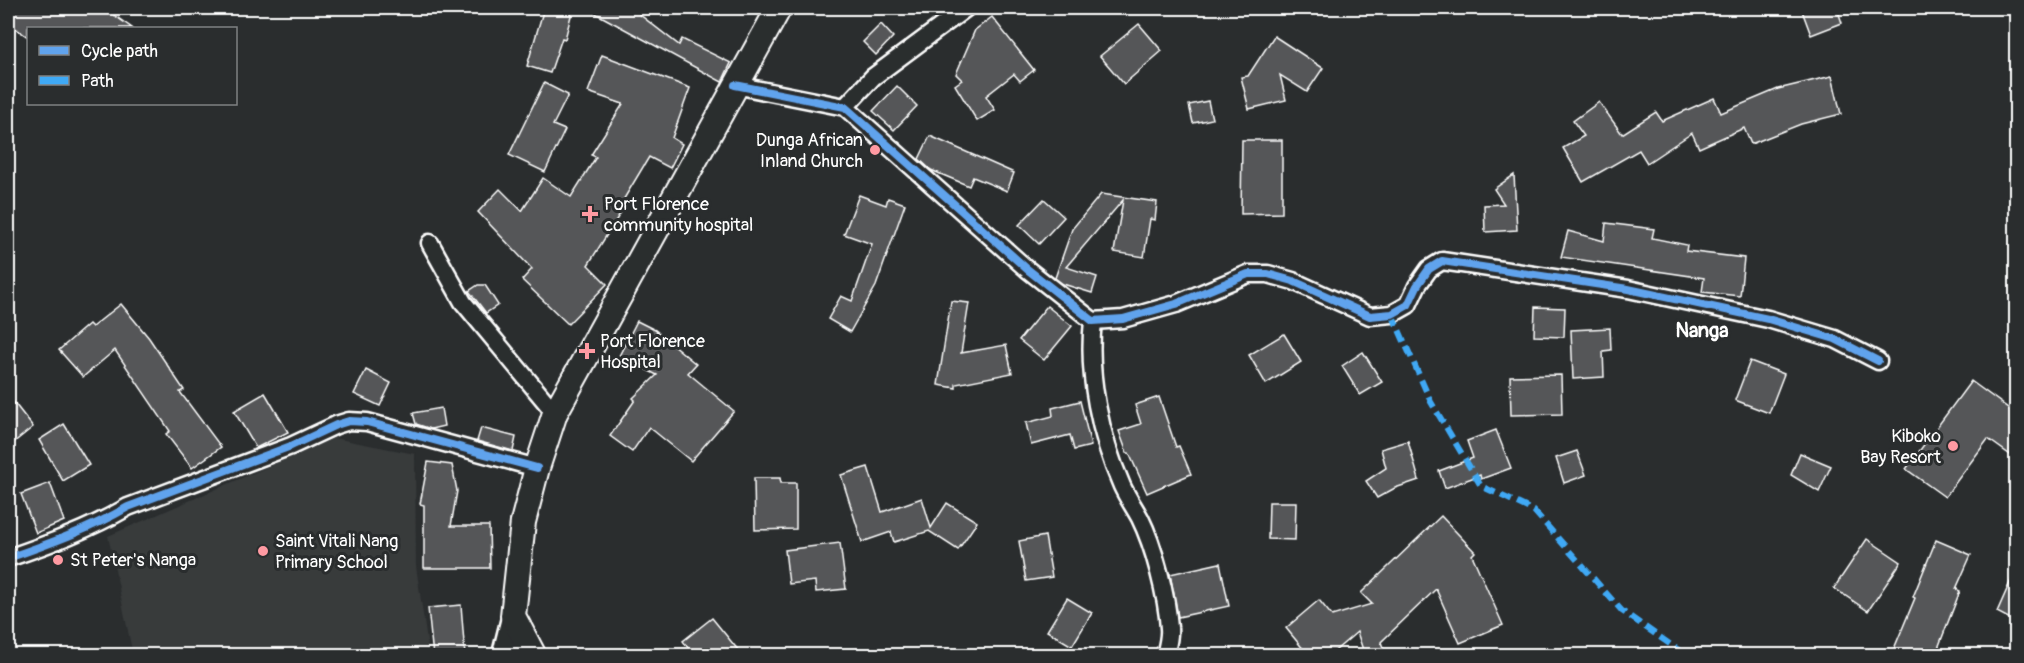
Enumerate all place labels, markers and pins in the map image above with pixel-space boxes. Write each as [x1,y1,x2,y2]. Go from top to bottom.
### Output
place label: Dunga African Inland Church [756,129,863,173]
marker: Dunga African Inland Church [868,143,882,157]
place label: Port Florence community hospital [604,193,753,237]
marker: Port Florence community hospital [581,205,599,223]
place label: Port Florence Hospital [600,330,705,374]
marker: Port Florence Hospital [578,342,596,360]
place label: Kiboko Bay Resort [1860,425,1942,469]
marker: Kiboko Bay Resort [1946,439,1960,453]
place label: Saint Vitali Nang Primary School [275,530,398,574]
marker: Saint Vitali Nang Primary School [256,544,270,558]
place label: St Peter's Nanga [70,549,196,572]
marker: St Peter's Nanga [51,553,65,567]

